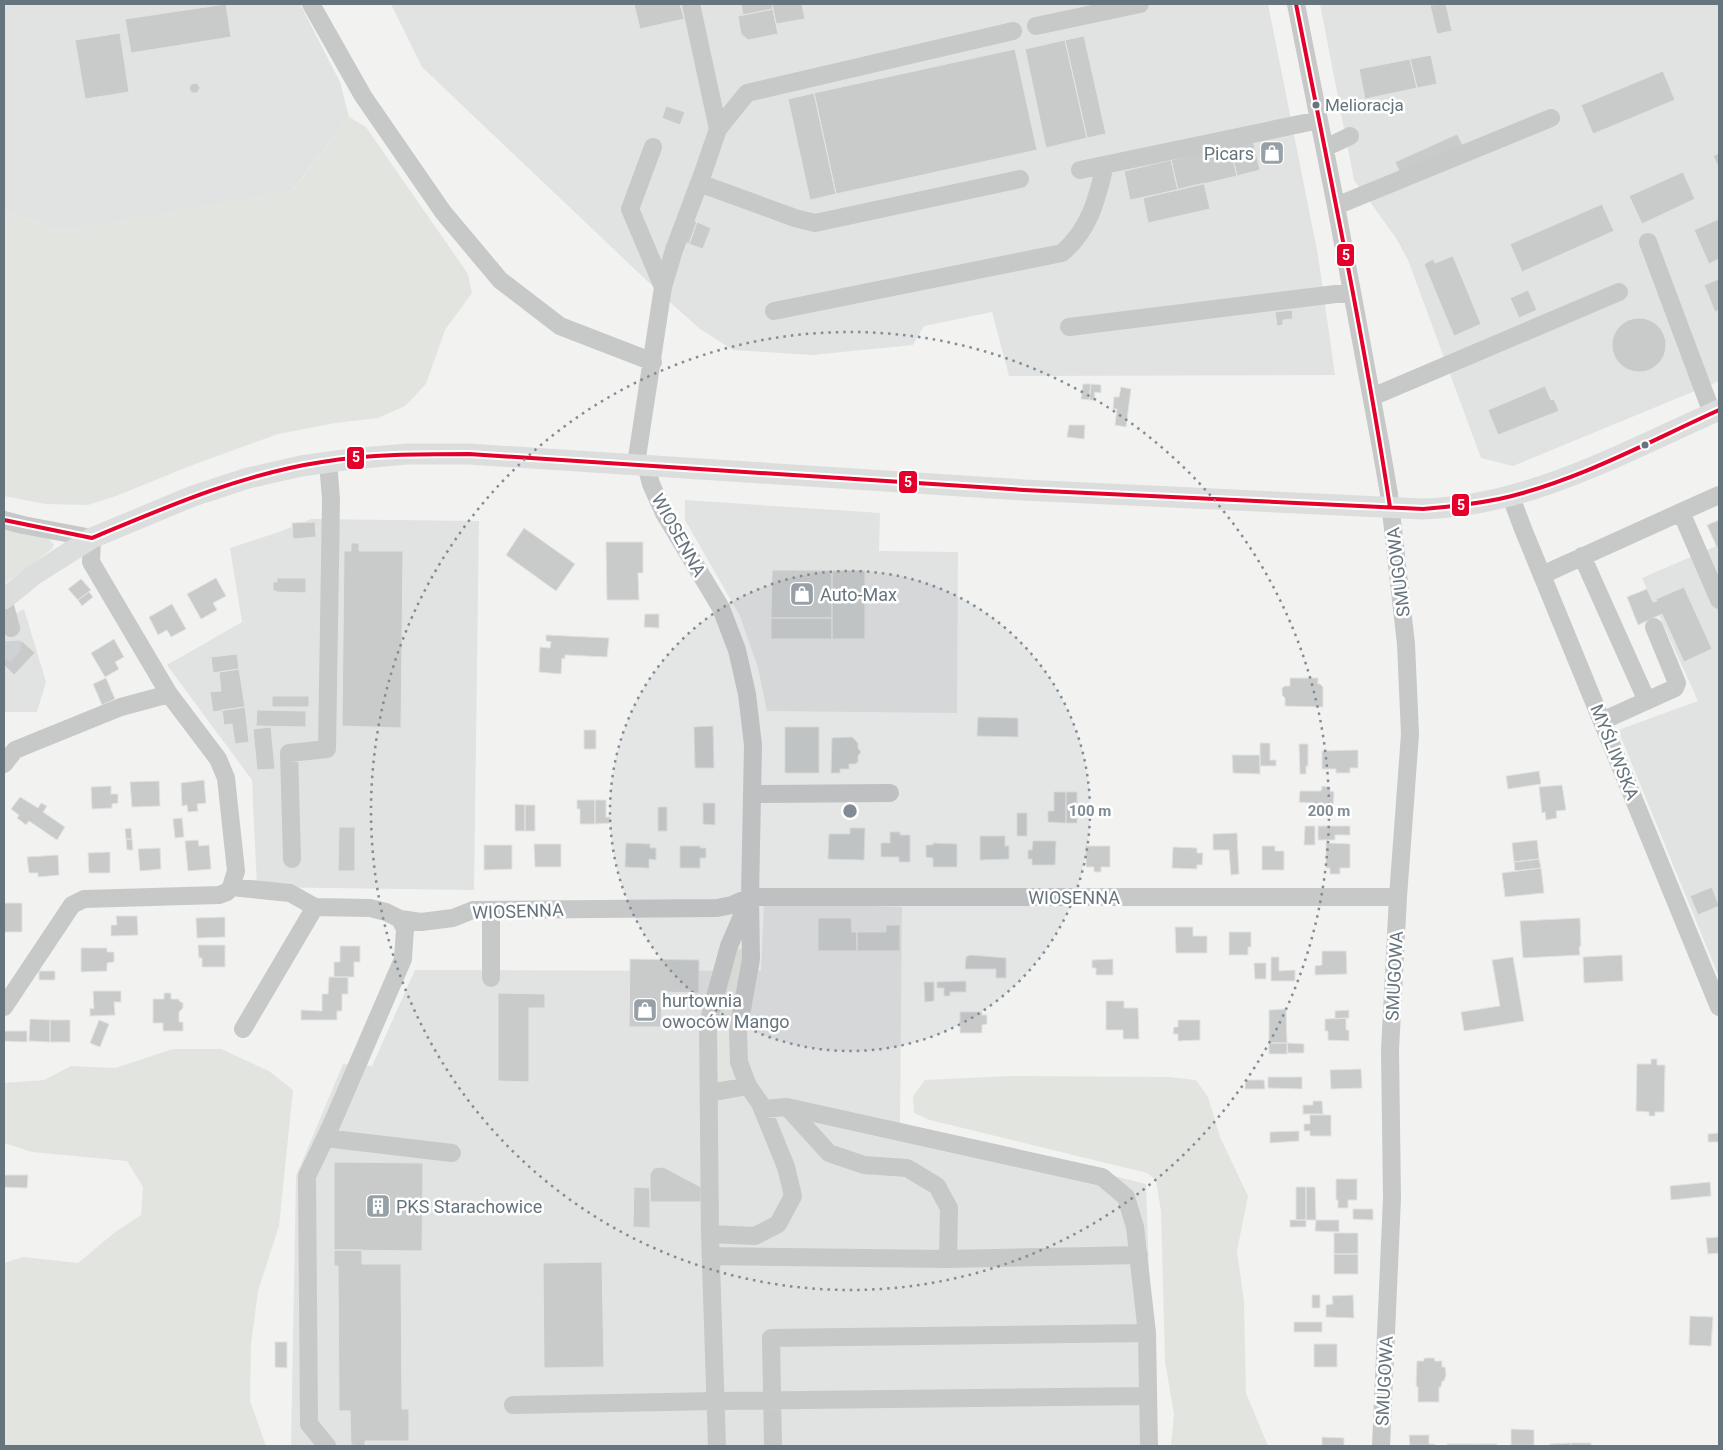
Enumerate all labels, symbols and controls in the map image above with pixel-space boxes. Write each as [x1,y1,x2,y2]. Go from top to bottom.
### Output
place label: Melioracja [1325,95,1404,115]
marker: Melioracja [1311,100,1321,110]
shop icon: Picars [1259,140,1285,166]
place label: Picars [1204,143,1254,164]
line badge: 5 [1336,243,1355,267]
text: 5 [1342,247,1350,263]
unlabelled marker [1640,440,1650,450]
line badge: 5 [346,446,365,470]
text: 5 [352,449,360,465]
line badge: 5 [898,470,918,494]
text: 5 [904,474,912,490]
street label: WIOSENNA [648,490,711,580]
line badge: 5 [1451,493,1470,517]
text: 5 [1457,497,1465,513]
street label: SMUGOWA [1382,526,1414,618]
shop icon: Auto-Max [789,581,815,607]
place label: Auto-Max [820,584,897,605]
street label: MYŚLIWSKA [1586,701,1644,803]
centre of rings [841,802,859,820]
text: 100 m [1069,802,1111,820]
text: 200 m [1308,802,1350,820]
street label: WIOSENNA [1028,887,1120,908]
street label: WIOSENNA [472,899,564,923]
street label: SMUGOWA [1381,930,1407,1022]
place label: hurtownia owoców Mango [662,990,790,1032]
shop icon: hurtownia owoców Mango [632,997,658,1023]
building icon: PKS Starachowice [365,1193,391,1219]
place label: PKS Starachowice [396,1196,542,1217]
street label: SMUGOWA [1371,1335,1397,1427]

